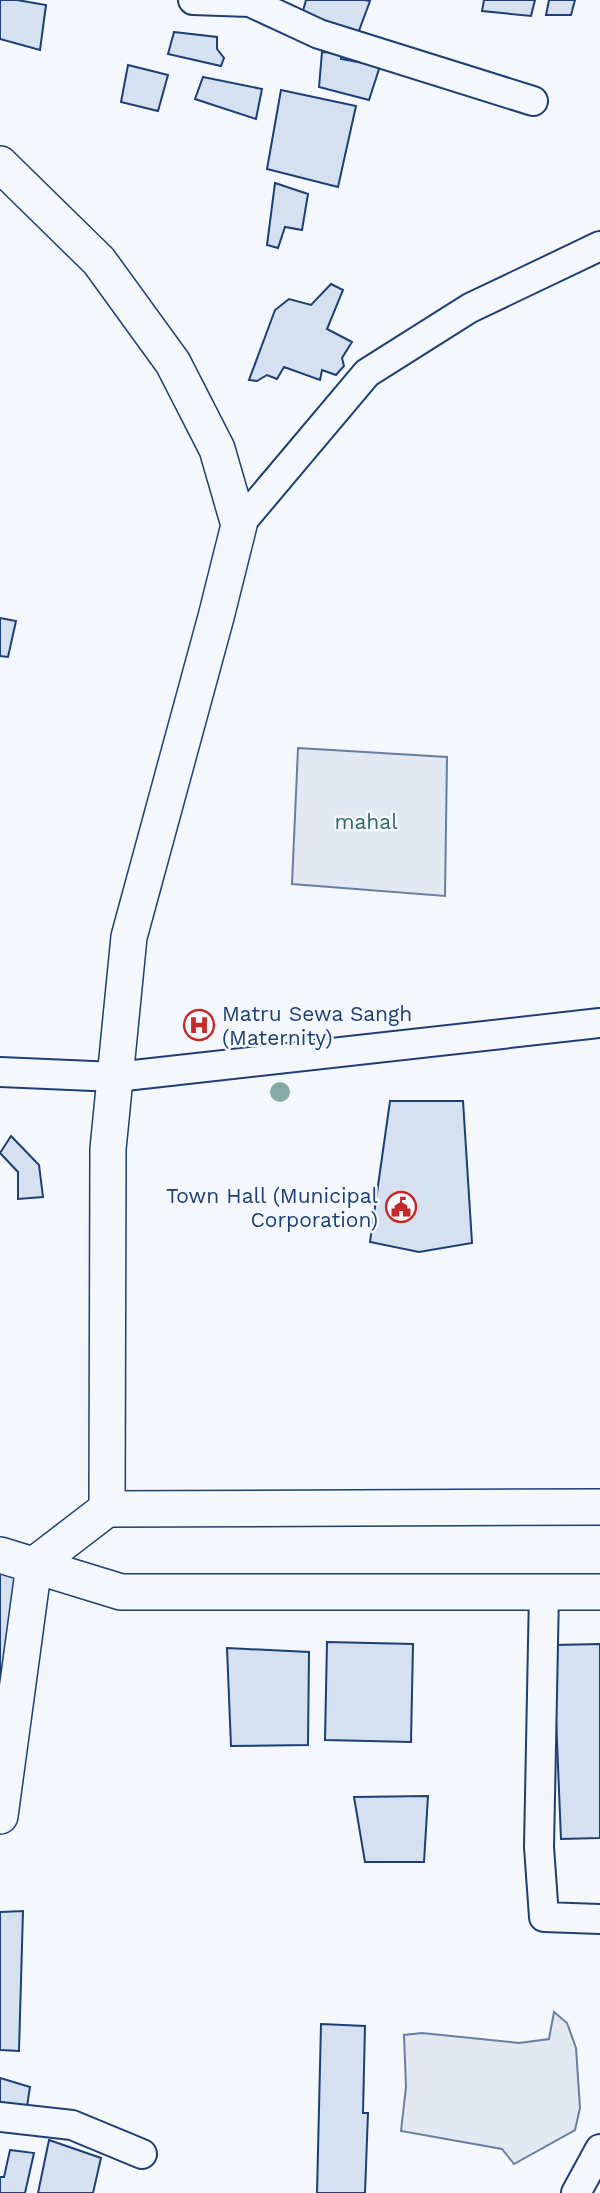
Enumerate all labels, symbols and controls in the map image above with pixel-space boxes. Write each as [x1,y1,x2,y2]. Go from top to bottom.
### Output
park label: mahal [334,809,398,834]
place label: Matru Sewa Sangh (Maternity) [222,1001,412,1050]
hospital icon: Matru Sewa Sangh (Maternity) [182,1008,216,1042]
place label: Town Hall (Municipal Corporation) [166,1183,379,1232]
public building icon: Town Hall (Municipal Corporation) [384,1190,418,1224]

